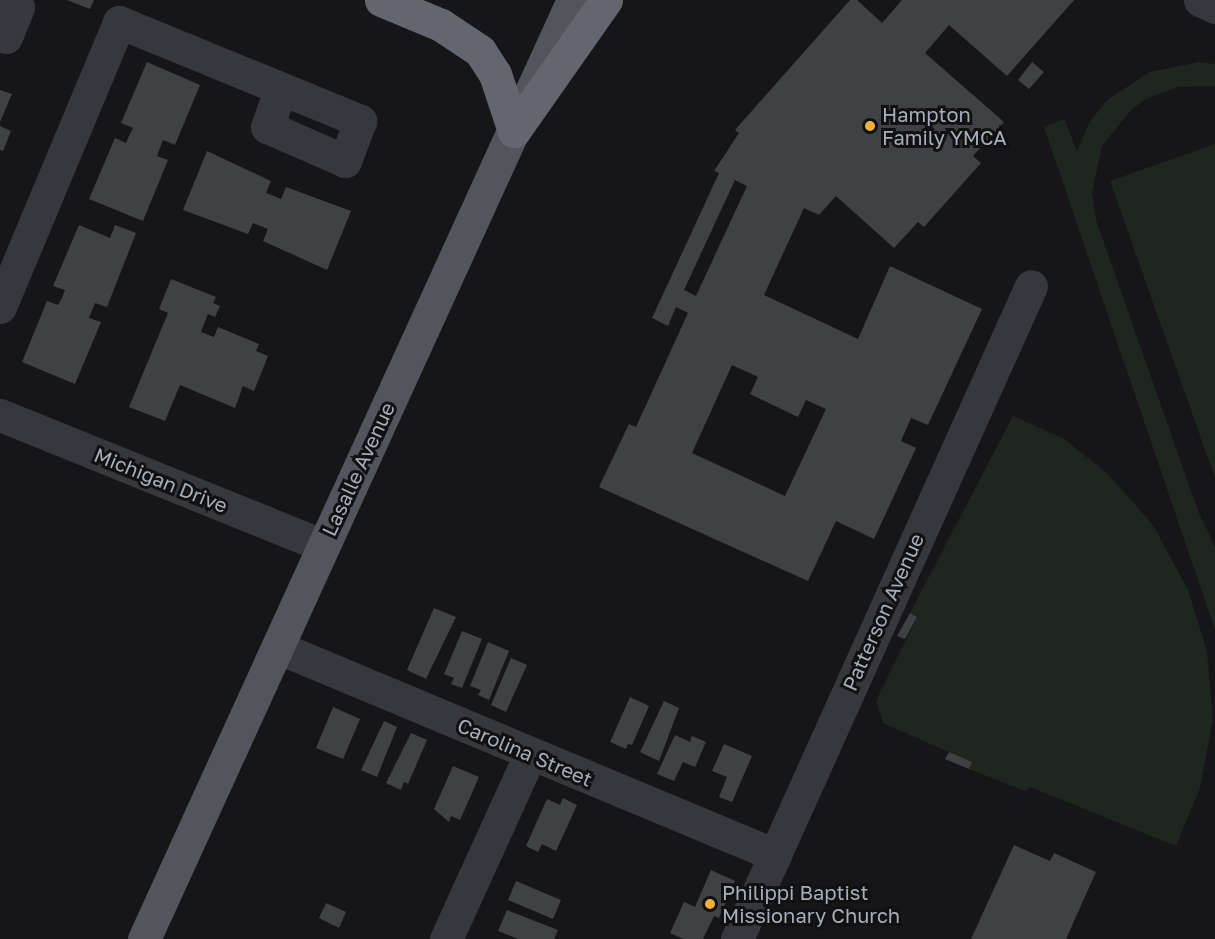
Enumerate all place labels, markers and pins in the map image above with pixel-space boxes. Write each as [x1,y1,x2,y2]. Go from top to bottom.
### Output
place label: Hampton Family YMCA [882,102,1007,149]
marker: Hampton Family YMCA [863,119,877,133]
place label: Philippi Baptist Missionary Church [722,880,900,927]
marker: Philippi Baptist Missionary Church [703,897,717,911]

